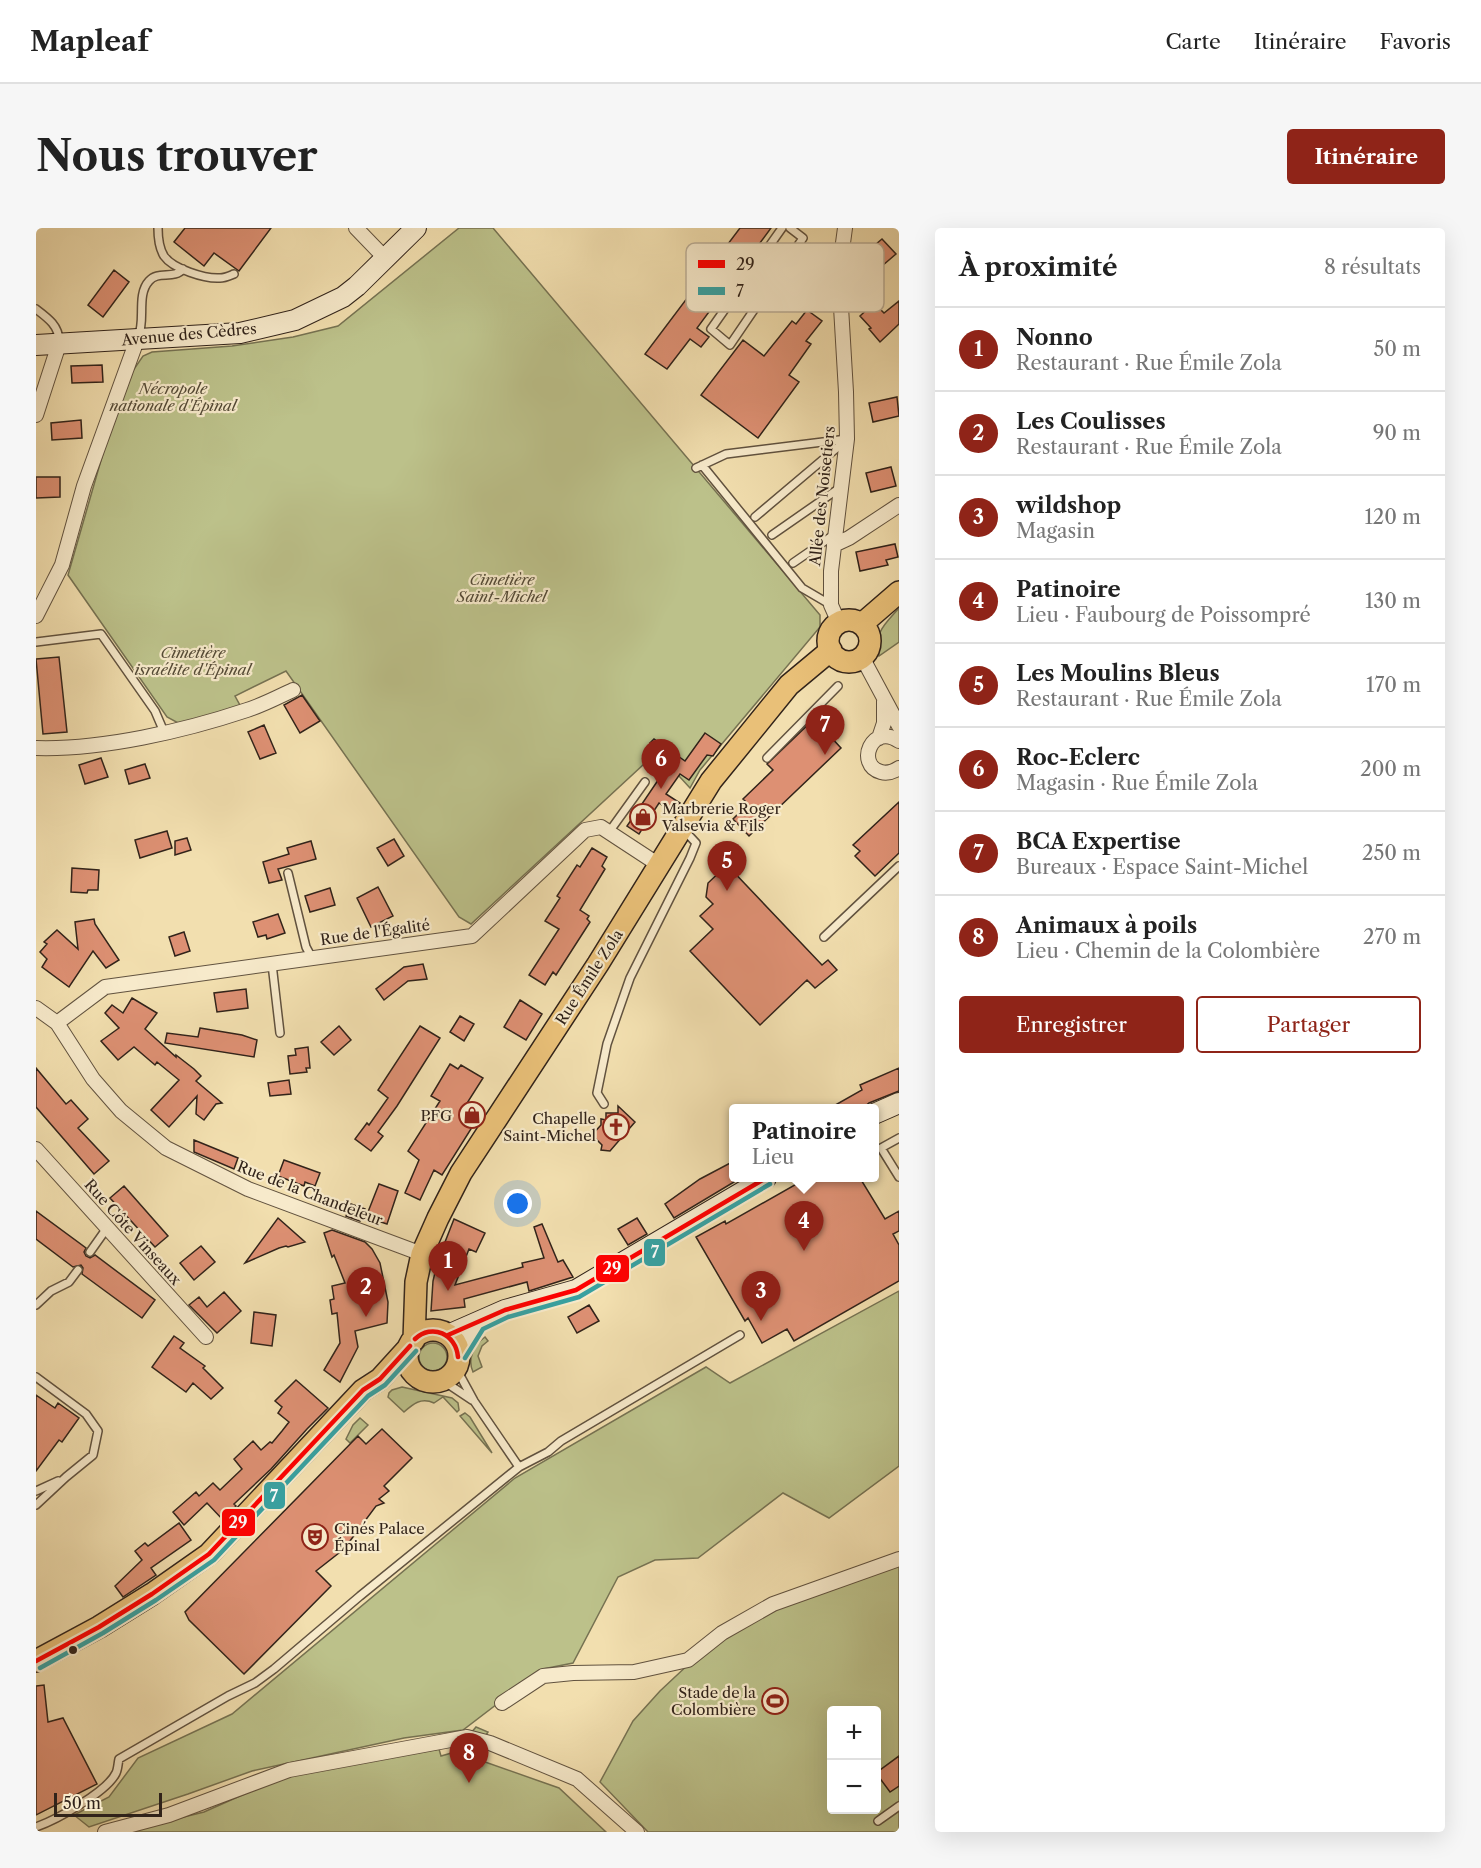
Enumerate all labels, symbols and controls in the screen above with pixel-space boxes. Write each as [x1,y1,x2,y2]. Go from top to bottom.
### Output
text: Mapleaf [30,24,149,58]
text: Carte [1165,29,1221,54]
text: Itinéraire [1254,29,1347,54]
text: Favoris [1380,29,1451,54]
button: Itinéraire [1287,129,1445,184]
text: Nous trouver [36,130,318,182]
legend [686,243,884,312]
text: À proximité [959,251,1118,283]
text: 29 [736,254,755,274]
text: 8 résultats [1324,255,1421,279]
text: 7 [736,281,744,301]
street label: Avenue des Cèdres [120,319,257,349]
text: Nonno [1016,324,1093,351]
text: 1 [974,337,983,361]
text: 50 m [1374,337,1421,361]
text: Restaurant · Rue Émile Zola [1016,351,1282,375]
park label: Nécropole nationale d'Épinal [108,379,239,415]
text: Les Coulisses [1016,408,1166,435]
text: 2 [973,421,984,445]
text: 90 m [1373,421,1421,445]
street label: Allée des Noisetiers [805,425,839,568]
text: Restaurant · Rue Émile Zola [1016,435,1282,459]
text: wildshop [1016,492,1121,519]
text: 3 [973,505,984,529]
text: 120 m [1364,505,1421,529]
text: Magasin [1016,519,1095,543]
park label: Cimetière Saint-Michel [456,570,549,606]
text: Patinoire [1016,576,1121,603]
text: 4 [973,589,984,613]
text: 130 m [1365,589,1421,613]
text: Lieu · Faubourg de Poissompré [1016,603,1311,627]
park label: Cimetière israélite d'Épinal [135,643,253,679]
text: Les Moulins Bleus [1016,660,1220,687]
text: 5 [973,673,984,697]
text: 170 m [1366,673,1421,697]
text: Restaurant · Rue Émile Zola [1016,687,1282,711]
pin: 7 [806,706,844,755]
pin: 6 [642,740,680,789]
text: Roc-Eclerc [1016,744,1140,771]
text: 6 [973,757,984,781]
text: 200 m [1360,757,1421,781]
text: Magasin · Rue Émile Zola [1016,771,1258,795]
place label: Marbrerie Roger Valsevia & Fils [661,799,781,835]
shop icon: Marbrerie Roger Valsevia & Fils [628,802,658,832]
text: BCA Expertise [1016,828,1181,855]
text: 7 [973,841,984,865]
text: 250 m [1362,841,1421,865]
pin: 5 [708,842,746,891]
text: Bureaux · Espace Saint-Michel [1016,855,1308,879]
text: Animaux à poils [1016,912,1197,939]
street label: Rue de l'Égalité [319,915,431,949]
text: 8 [972,925,985,949]
text: 270 m [1363,925,1421,949]
street label: Rue Émile Zola [551,926,627,1028]
text: Lieu · Chemin de la Colombière [1016,939,1320,963]
button: Enregistrer [959,996,1184,1053]
button: Partager [1196,996,1421,1053]
shop icon: PFG [457,1100,487,1130]
popup [729,1104,879,1182]
place label: PFG [420,1106,452,1125]
place label: Chapelle Saint-Michel [503,1109,597,1145]
church icon: Chapelle Saint-Michel [601,1112,631,1142]
text: Patinoire [752,1118,856,1145]
text: Lieu [752,1145,794,1169]
street label: Rue de la Chandeleur [234,1156,386,1230]
street label: Rue Côte Vinseaux [80,1175,186,1289]
your location [503,1189,532,1218]
pin: 4 [784,1202,824,1251]
line badge: 7 [643,1238,666,1267]
pin: 1 [428,1242,468,1291]
text: 7 [651,1242,660,1262]
line badge: 29 [595,1254,630,1283]
text: 29 [603,1258,622,1278]
pin: 2 [346,1268,386,1317]
pin: 3 [742,1272,780,1321]
line badge: 7 [263,1481,286,1510]
text: 7 [270,1486,279,1506]
line badge: 29 [221,1508,256,1537]
text: 29 [229,1512,248,1532]
place label: Cinés Palace Épinal [334,1519,425,1555]
theatre icon: Cinés Palace Épinal [300,1522,330,1552]
unlabelled marker [67,1644,79,1656]
place label: Stade de la Colombière [671,1683,756,1719]
sports icon: Stade de la Colombière [760,1686,790,1716]
map controls [827,1706,881,1814]
button: + [827,1706,881,1760]
pin: 8 [450,1734,488,1783]
button: − [827,1760,881,1814]
scale bar [54,1790,162,1818]
text: 50 m [63,1793,101,1813]

